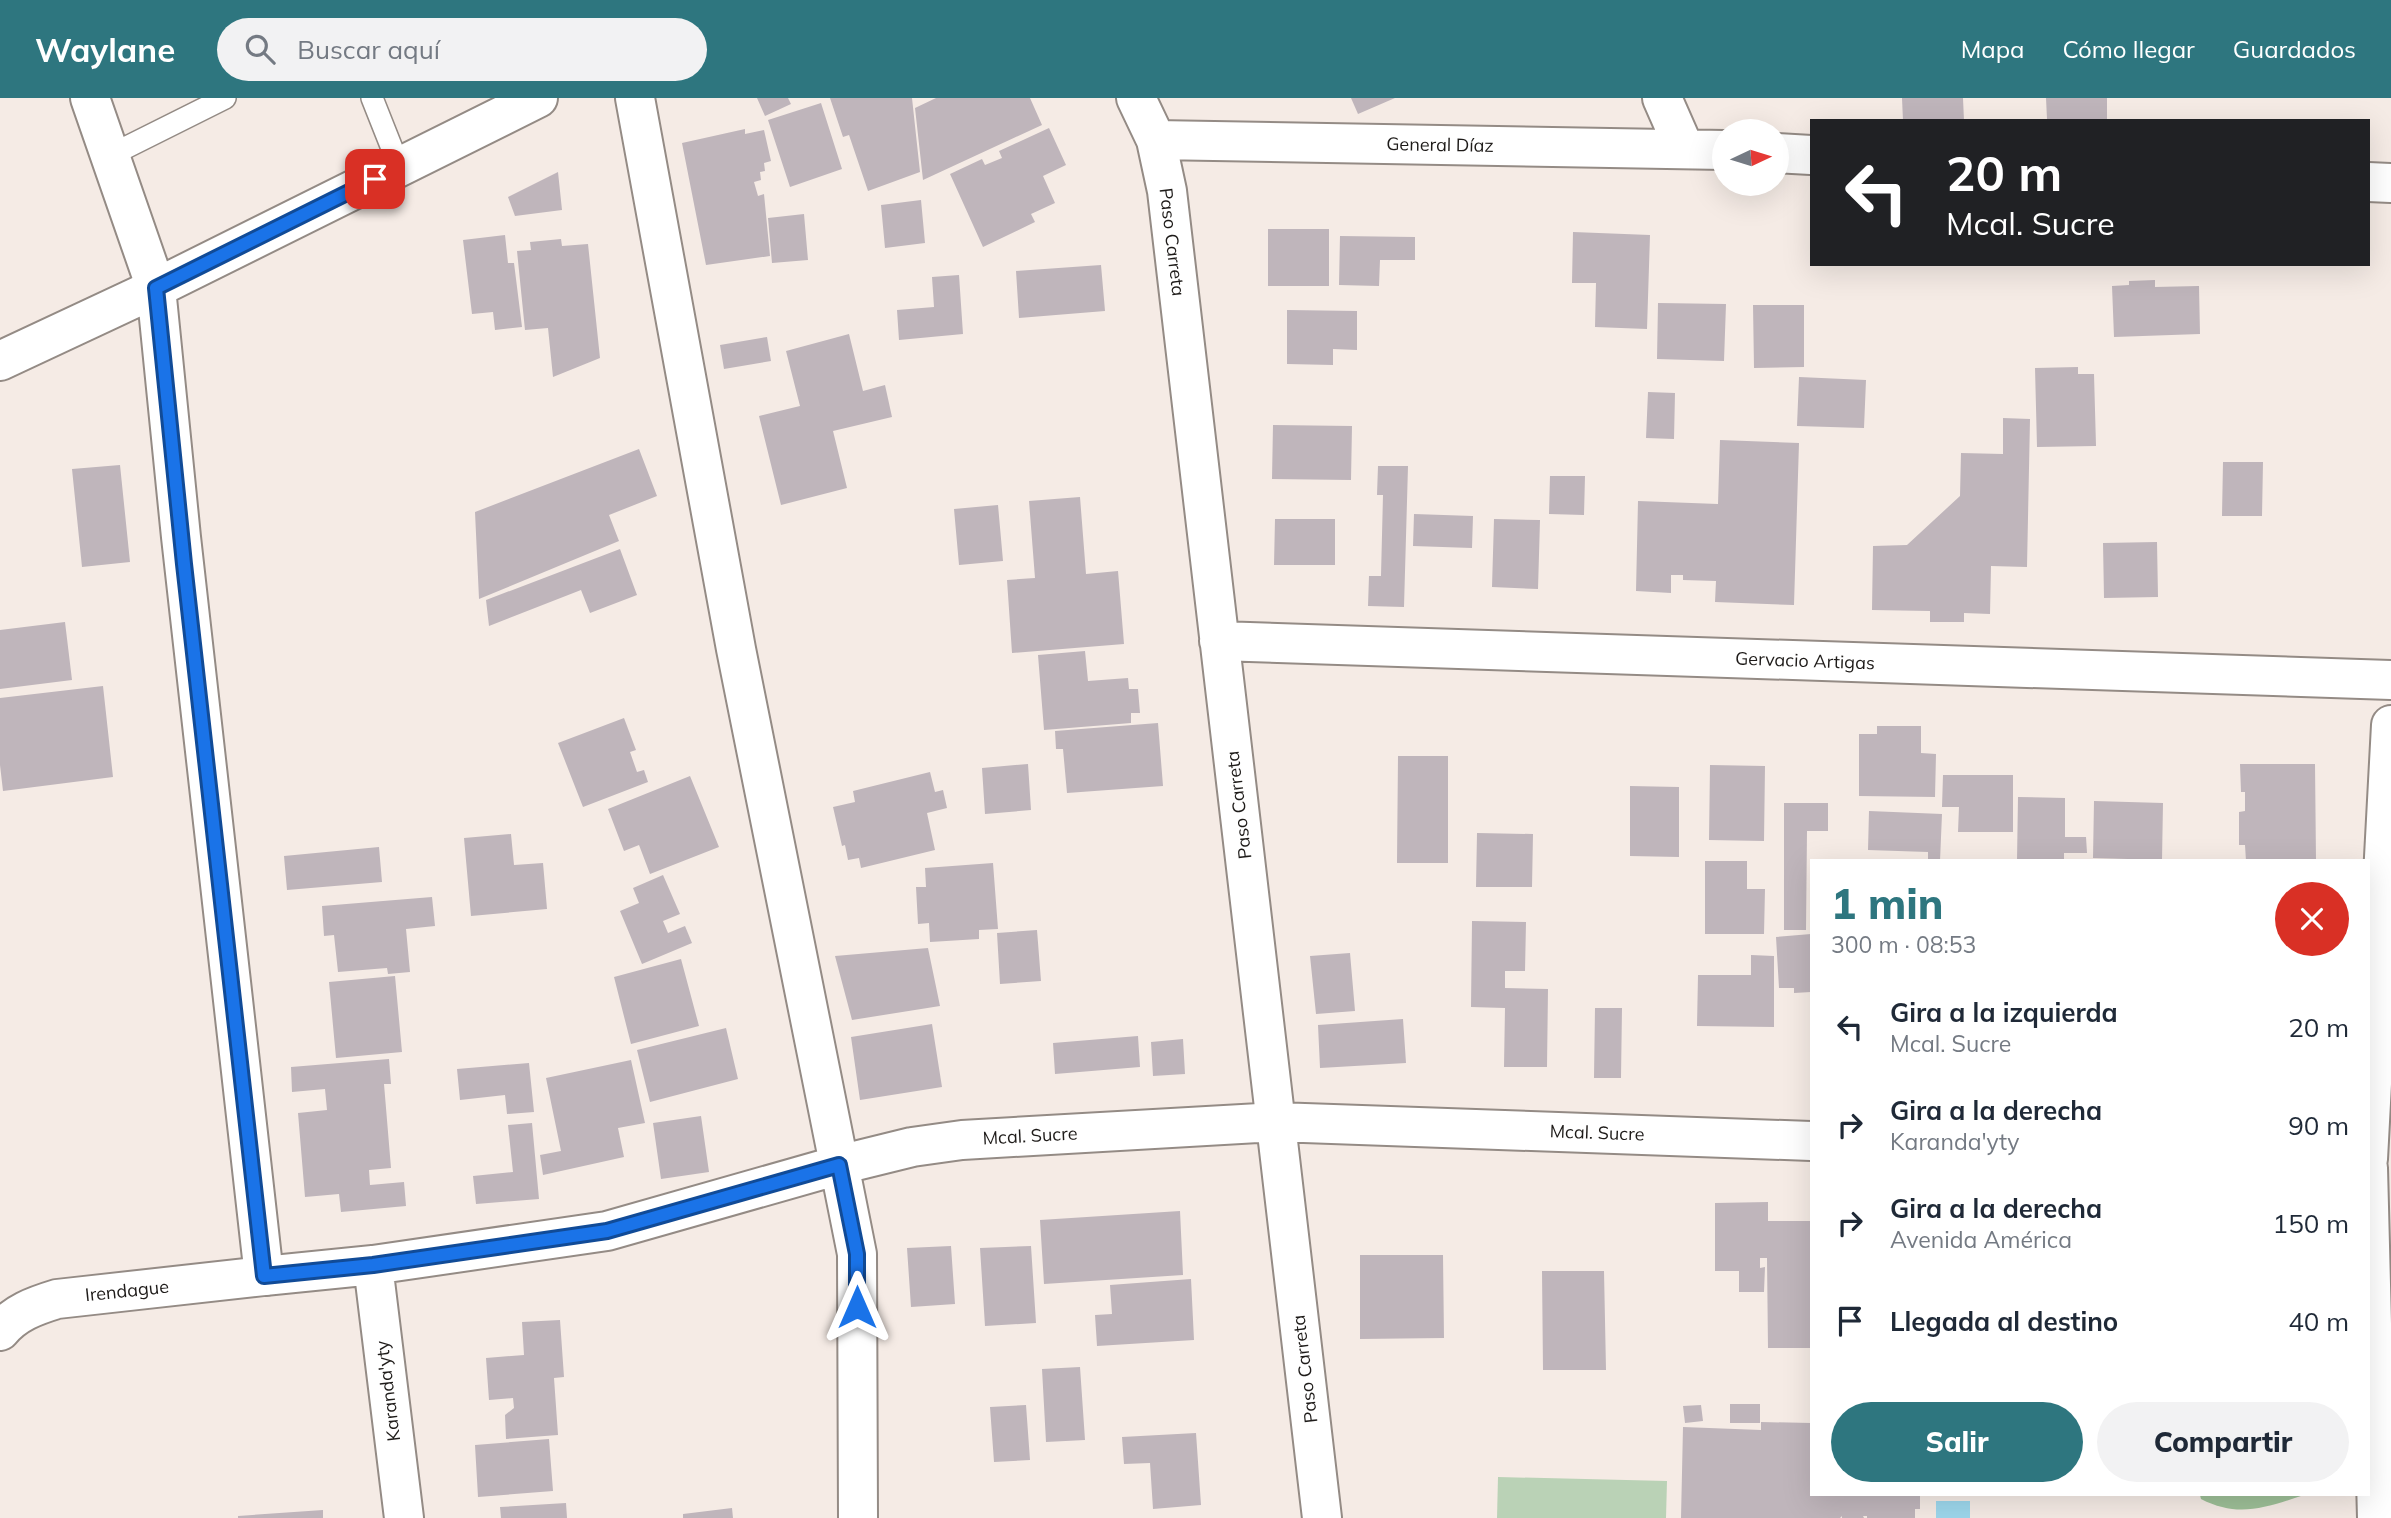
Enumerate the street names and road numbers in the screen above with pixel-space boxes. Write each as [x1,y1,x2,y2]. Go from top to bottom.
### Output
street label: General Díaz [1386,132,1494,157]
street label: Paso Carreta [1154,187,1191,297]
street label: Gervacio Artigas [1735,647,1875,674]
street label: Paso Carreta [1220,750,1257,860]
street label: Mcal. Sucre [1549,1119,1645,1146]
street label: Mcal. Sucre [982,1122,1078,1149]
street label: Irendague [84,1275,170,1306]
street label: Paso Carreta [1286,1314,1323,1424]
street label: Karanda'yty [370,1339,405,1443]

